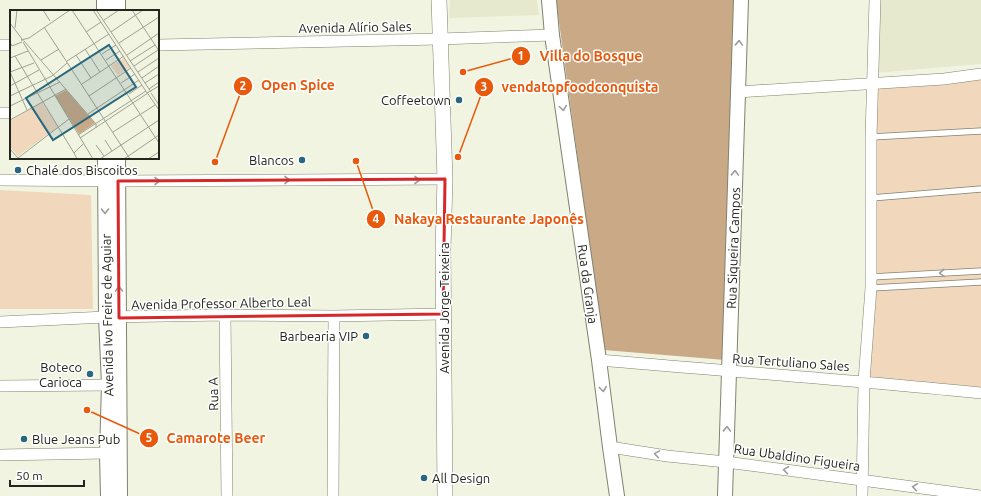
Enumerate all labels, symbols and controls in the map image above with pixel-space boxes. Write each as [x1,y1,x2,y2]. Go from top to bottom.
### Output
inset map [10,10,159,159]
street label: Avenida Alírio Sales [298,19,412,35]
one-way arrow [735,40,744,46]
callout: Villa do Bosque [511,43,650,69]
text: Villa do Bosque [540,48,642,64]
text: 1 [518,49,524,62]
callout: Open Spice [233,73,343,99]
callout: vendatopfoodconquista [474,74,667,100]
text: Open Spice [261,77,335,93]
text: 2 [240,79,247,92]
text: vendatopfoodconquista [502,79,658,95]
text: 3 [481,80,487,93]
place label: Coffeetown [381,93,451,107]
marker: Coffeetown [454,95,464,105]
one-way arrow [558,105,567,111]
place label: Blancos [249,153,294,167]
marker: Blancos [297,155,307,165]
place label: Chalé dos Biscoitos [26,163,138,177]
marker: Chalé dos Biscoitos [13,165,23,175]
one-way arrow [731,170,739,176]
one-way arrow [414,175,420,184]
one-way arrow [284,176,290,184]
one-way arrow [154,177,160,185]
street label: Rua Siqueira Campos [724,187,742,309]
callout: Nakaya Restaurante Japonês [366,206,592,232]
one-way arrow [101,208,109,214]
text: Nakaya Restaurante Japonês [394,211,584,227]
text: 4 [373,212,380,225]
street label: Avenida Ivo Freire de Aguiar [99,234,115,396]
street label: Avenida Jorge Teixeira [437,242,451,374]
street label: Rua da Granja [576,243,600,325]
one-way arrow [939,269,945,277]
one-way arrow [115,286,123,292]
street label: Avenida Professor Alberto Leal [131,294,312,312]
place label: Barbearia VIP [280,329,358,343]
marker: Barbearia VIP [361,331,371,341]
street label: Rua Tertuliano Sales [732,351,850,373]
place label: Boteco Carioca [39,360,82,389]
marker: Boteco Carioca [85,369,95,379]
street label: Rua A [206,377,220,411]
one-way arrow [598,386,607,392]
callout: Camarote Beer [139,425,274,451]
one-way arrow [723,426,731,432]
text: Camarote Beer [167,430,266,446]
text: 5 [146,431,153,444]
place label: Blue Jeans Pub [32,432,120,446]
marker: Blue Jeans Pub [19,434,29,444]
street label: Rua Ubaldino Figueira [733,441,861,473]
one-way arrow [654,450,660,459]
scale bar [10,462,84,488]
one-way arrow [783,466,789,475]
text: 50 m [16,469,43,482]
place label: All Design [432,471,490,485]
marker: All Design [419,473,429,483]
one-way arrow [912,483,918,492]

